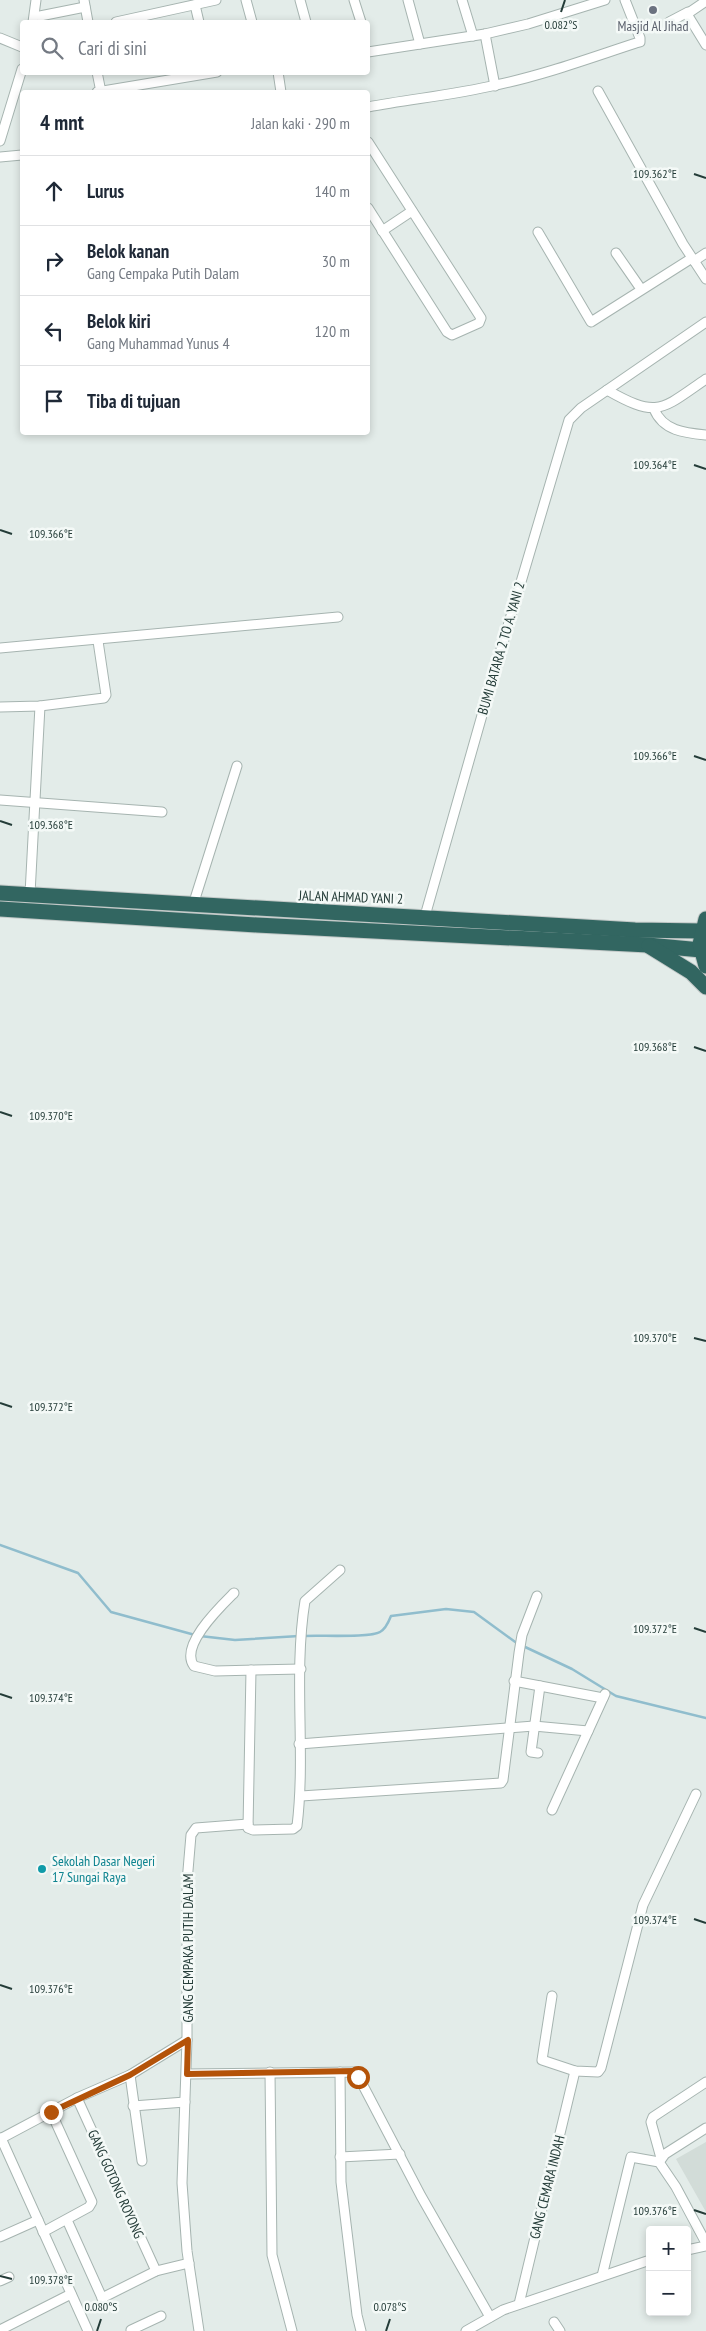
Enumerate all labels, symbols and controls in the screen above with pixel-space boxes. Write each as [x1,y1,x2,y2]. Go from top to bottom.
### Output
marker: Masjid Al Jihad [647,4,659,16]
text: 0.082°S [545,17,577,32]
place label: Masjid Al Jihad [617,17,689,35]
search box [20,20,370,75]
icon: search [38,34,66,62]
text: Cari di sini [78,36,147,60]
text: 4 mnt [40,109,84,136]
text: Jalan kaki · 290 m [251,113,350,133]
text: 109.362°E [633,166,677,181]
icon: ahead [40,177,68,205]
text: Lurus [87,179,124,203]
text: 140 m [315,181,350,201]
text: Belok kanan [87,239,169,263]
icon: right [40,247,68,275]
text: 30 m [322,251,350,271]
text: Gang Cempaka Putih Dalam [87,263,239,283]
text: Belok kiri [87,309,151,333]
icon: left [40,317,68,345]
text: 120 m [315,321,350,341]
text: Gang Muhammad Yunus 4 [87,333,230,353]
icon: arrive [40,387,68,415]
text: Tiba di tujuan [87,389,180,413]
text: 109.364°E [633,457,677,472]
text: 109.366°E [29,526,73,541]
street label: BUMI BATARA 2 TO A. YANI 2 [473,579,529,717]
text: 109.366°E [633,748,677,763]
text: 109.368°E [29,817,73,832]
street label: JALAN AHMAD YANI 2 [297,886,404,908]
text: 109.368°E [633,1039,677,1054]
text: 109.370°E [29,1108,73,1123]
text: 109.370°E [633,1330,677,1345]
text: 109.372°E [29,1399,73,1414]
text: 109.372°E [633,1621,677,1636]
text: 109.374°E [29,1690,73,1705]
place label: Sekolah Dasar Negeri 17 Sungai Raya [52,1852,155,1886]
marker: Sekolah Dasar Negeri 17 Sungai Raya [36,1863,48,1875]
street label: GANG CEMPAKA PUTIH DALAM [179,1874,197,2022]
text: 109.374°E [633,1912,677,1927]
text: 109.376°E [29,1981,73,1996]
route start [347,2066,370,2089]
route end [40,2101,63,2124]
street label: GANG GOTONG ROYONG [84,2127,148,2241]
street label: GANG CEMARA INDAH [525,2133,569,2241]
text: 109.376°E [633,2203,677,2218]
map controls [646,2226,691,2316]
button: + [646,2226,691,2271]
button: − [646,2271,691,2316]
text: 109.378°E [29,2272,73,2287]
text: 0.080°S [85,2299,117,2314]
text: 0.078°S [374,2299,406,2314]

